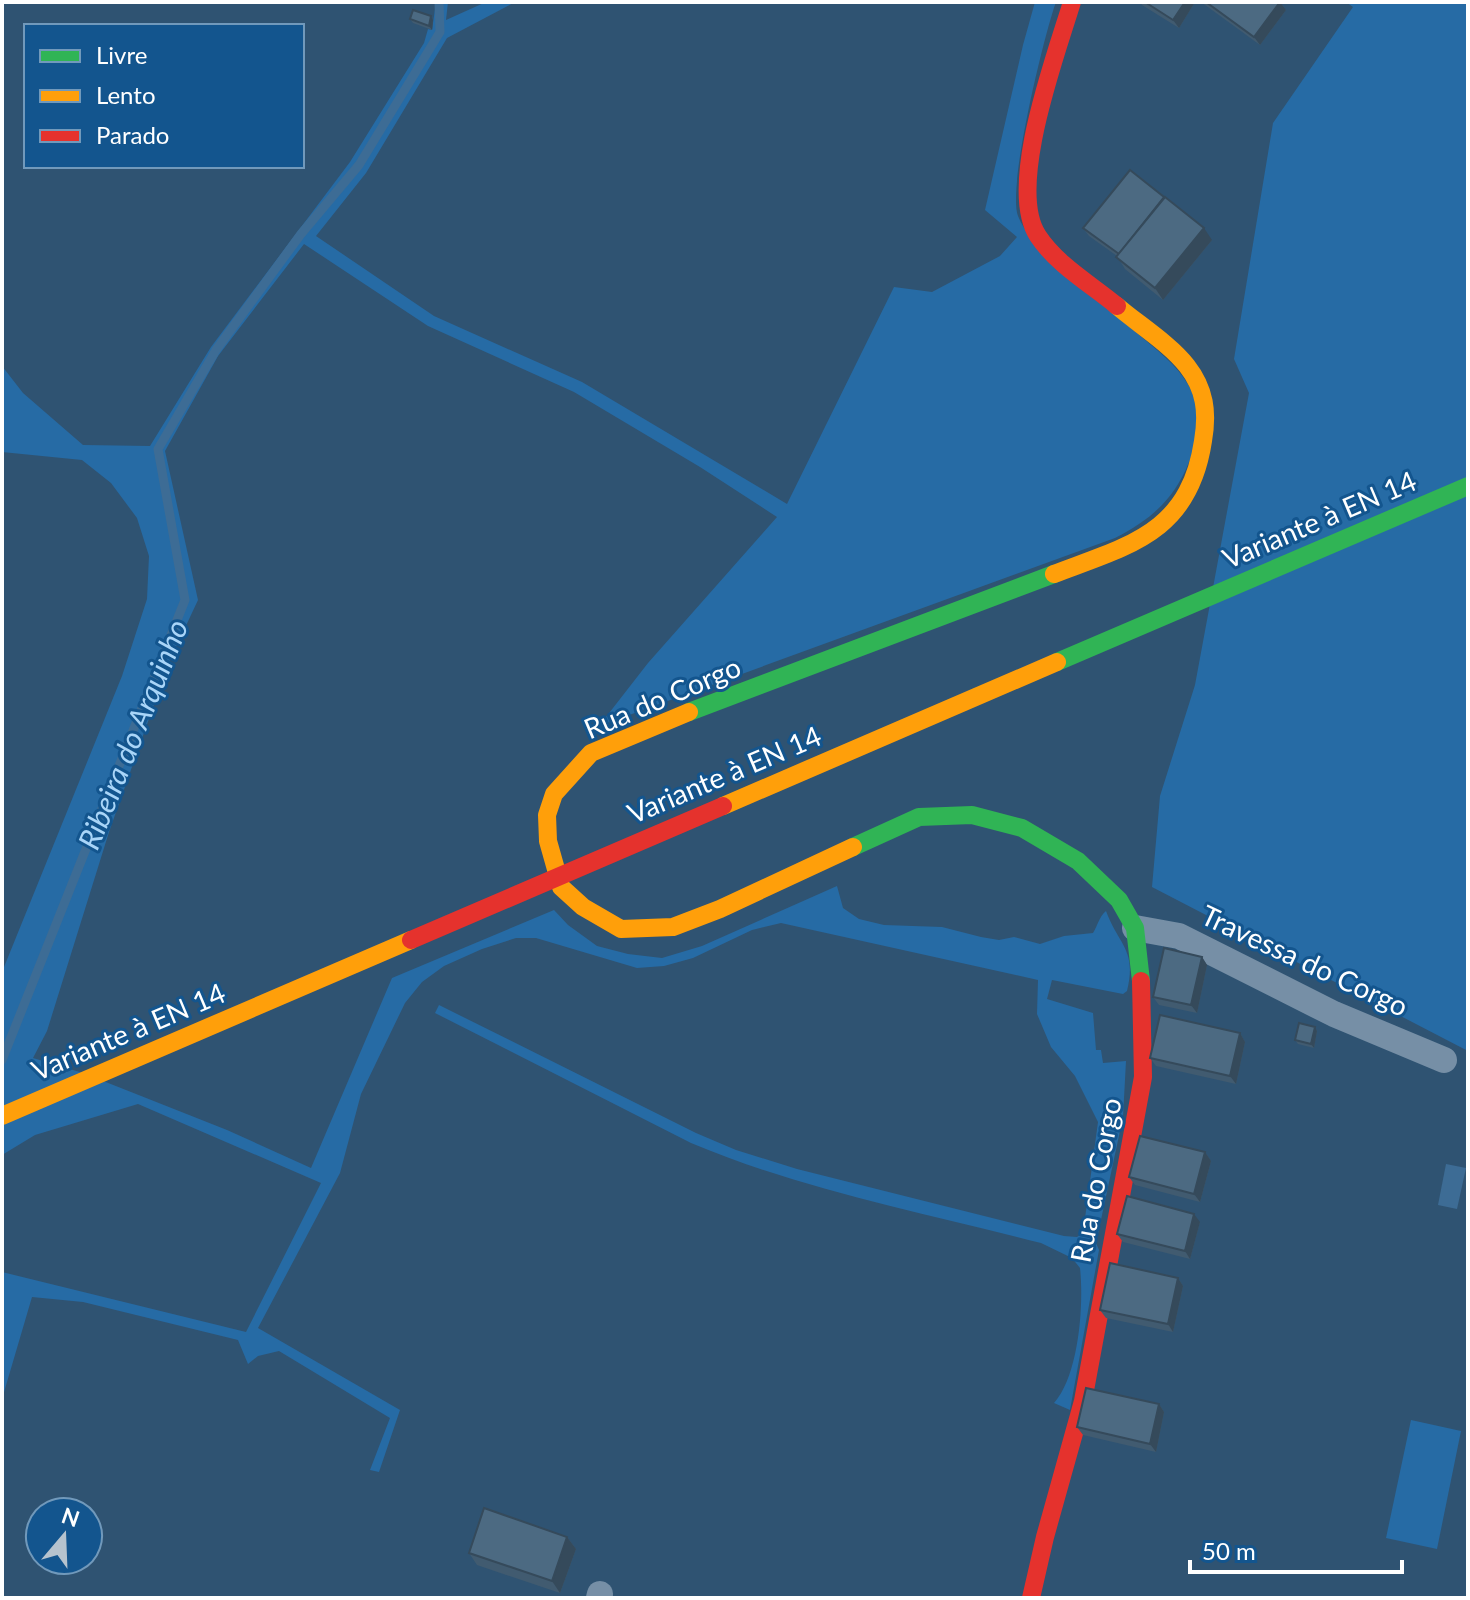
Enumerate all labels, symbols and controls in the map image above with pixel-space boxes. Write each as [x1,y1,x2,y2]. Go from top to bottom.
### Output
legend [24,24,304,168]
text: Livre [96,40,147,69]
text: Lento [96,80,156,109]
text: Parado [96,120,169,149]
street label: Variante à EN 14 [1217,463,1421,575]
water label: Ribeira do Arquinho [70,614,194,854]
street label: Rua do Corgo [579,649,745,745]
street label: Variante à EN 14 [622,718,826,830]
street label: Travessa do Corgo [1196,897,1414,1023]
street label: Variante à EN 14 [26,975,230,1087]
street label: Rua do Corgo [1062,1095,1128,1265]
north arrow [24,1496,104,1576]
text: N [58,1501,83,1532]
scale bar [1190,1524,1402,1574]
text: 50 m [1202,1536,1256,1565]

